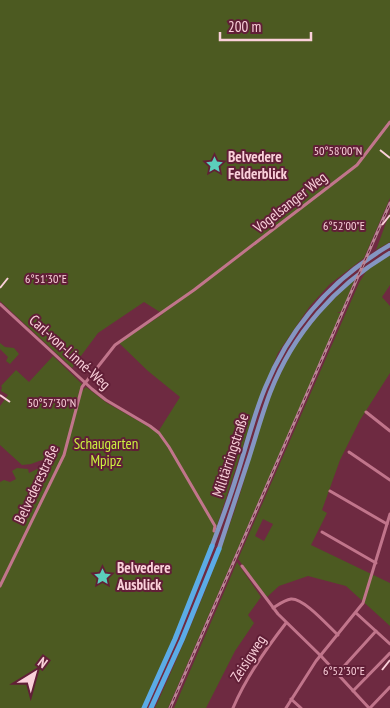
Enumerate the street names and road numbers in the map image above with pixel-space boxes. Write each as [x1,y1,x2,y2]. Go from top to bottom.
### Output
street label: Vogelsanger Weg [249,167,331,237]
street label: Carl-von-Linné-Weg [25,310,115,394]
street label: Militärringstraße [208,411,252,499]
street label: Belvederestraße [10,442,62,526]
street label: Zeisigweg [226,631,270,685]

